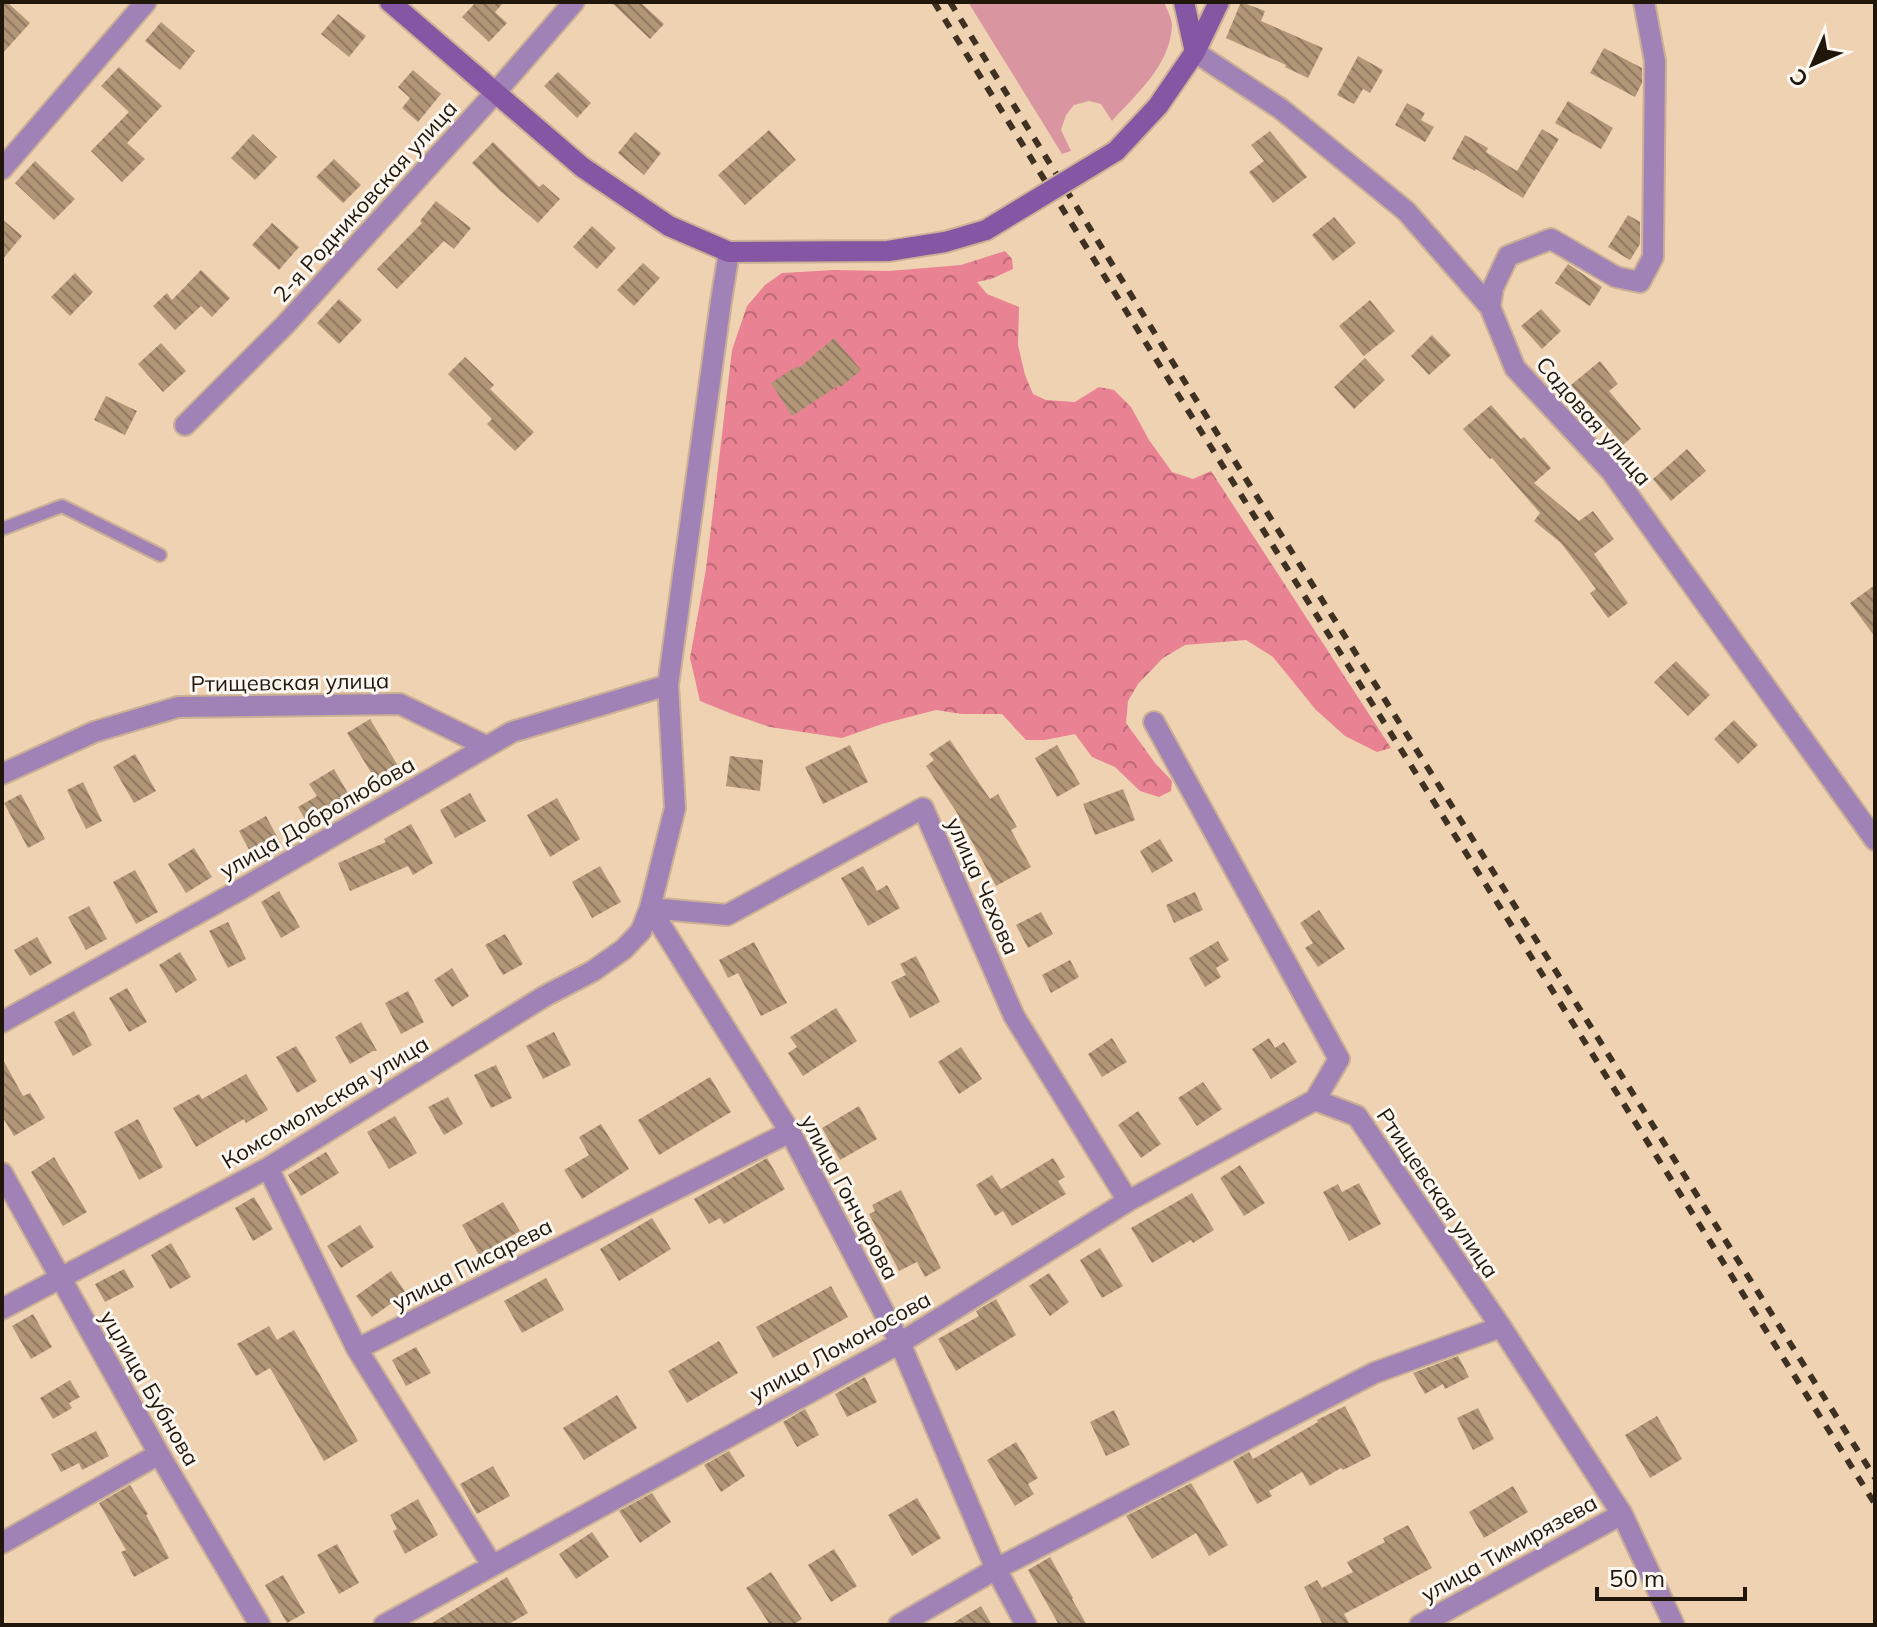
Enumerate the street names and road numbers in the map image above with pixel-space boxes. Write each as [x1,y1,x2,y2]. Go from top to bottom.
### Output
street label: 2-я Родниковская улица [267,94,463,308]
street label: Садовая улица [1530,351,1658,491]
street label: Ртищевская улица [190,666,390,698]
street label: улица Добролюбова [214,750,420,884]
street label: улица Чехова [940,813,1026,959]
street label: Комсомольская улица [216,1029,434,1175]
street label: Ртищевская улица [1371,1103,1505,1283]
street label: улица Гончарова [795,1110,905,1284]
street label: улица Писарева [387,1212,557,1316]
street label: улица Ломоносова [745,1285,935,1407]
street label: уцлица Бубнова [94,1305,206,1471]
street label: улица Тимирязева [1416,1488,1602,1608]

